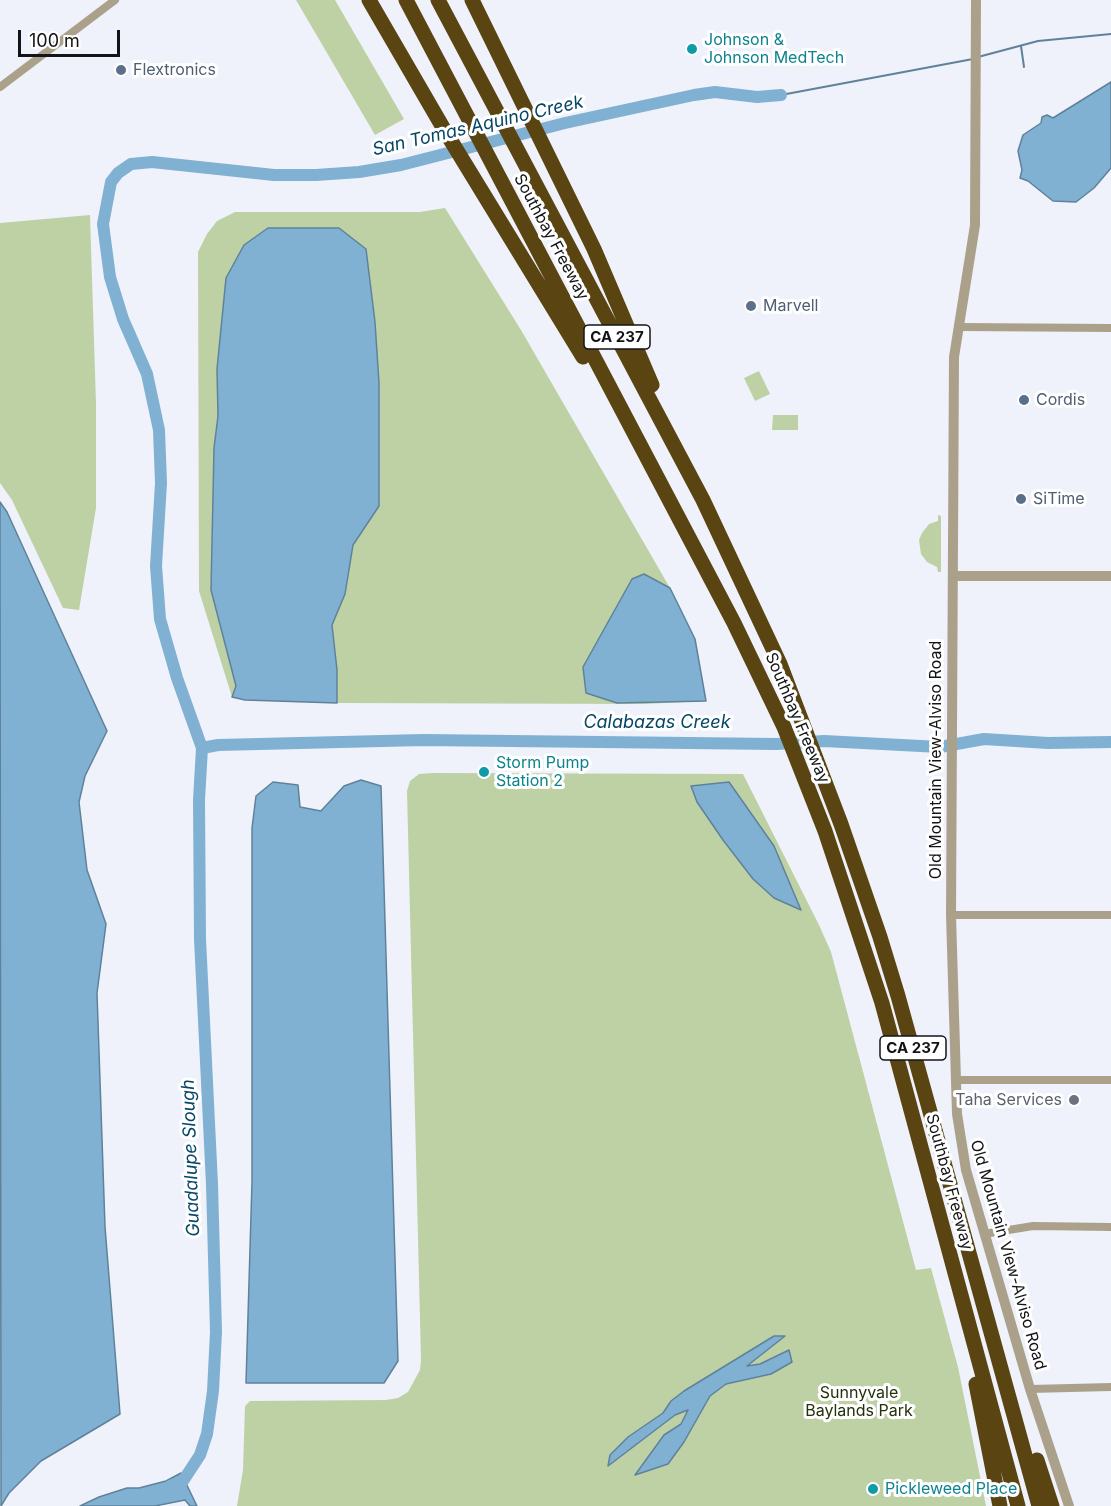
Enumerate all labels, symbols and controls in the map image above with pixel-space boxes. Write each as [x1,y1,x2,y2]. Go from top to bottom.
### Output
scale bar [21,18,123,56]
text: 100 m [29,30,80,51]
place label: Johnson & Johnson MedTech [704,30,844,68]
marker: Johnson & Johnson MedTech [685,42,699,56]
place label: Flextronics [133,60,216,80]
marker: Flextronics [114,63,128,77]
water label: San Tomas Aquino Creek [370,91,586,161]
street label: Southbay Freeway [510,171,592,303]
place label: Marvell [763,296,818,316]
marker: Marvell [744,299,758,313]
road number: CA 237 [584,325,650,349]
place label: Cordis [1036,390,1085,410]
marker: Cordis [1017,393,1031,407]
place label: SiTime [1033,489,1085,509]
marker: SiTime [1014,492,1028,506]
street label: Old Mountain View-Alviso Road [926,641,946,879]
street label: Southbay Freeway [761,650,833,786]
water label: Calabazas Creek [583,712,731,734]
place label: Storm Pump Station 2 [496,753,589,791]
marker: Storm Pump Station 2 [477,765,491,779]
road number: CA 237 [880,1036,946,1060]
water label: Guadalupe Slough [177,1079,205,1237]
place label: Taha Services [955,1090,1062,1110]
marker: Taha Services [1067,1093,1081,1107]
street label: Southbay Freeway [922,1112,976,1252]
street label: Old Mountain View-Alviso Road [966,1138,1050,1372]
park label: Sunnyvale Baylands Park [805,1383,913,1421]
place label: Pickleweed Place [885,1479,1017,1499]
marker: Pickleweed Place [866,1482,880,1496]

